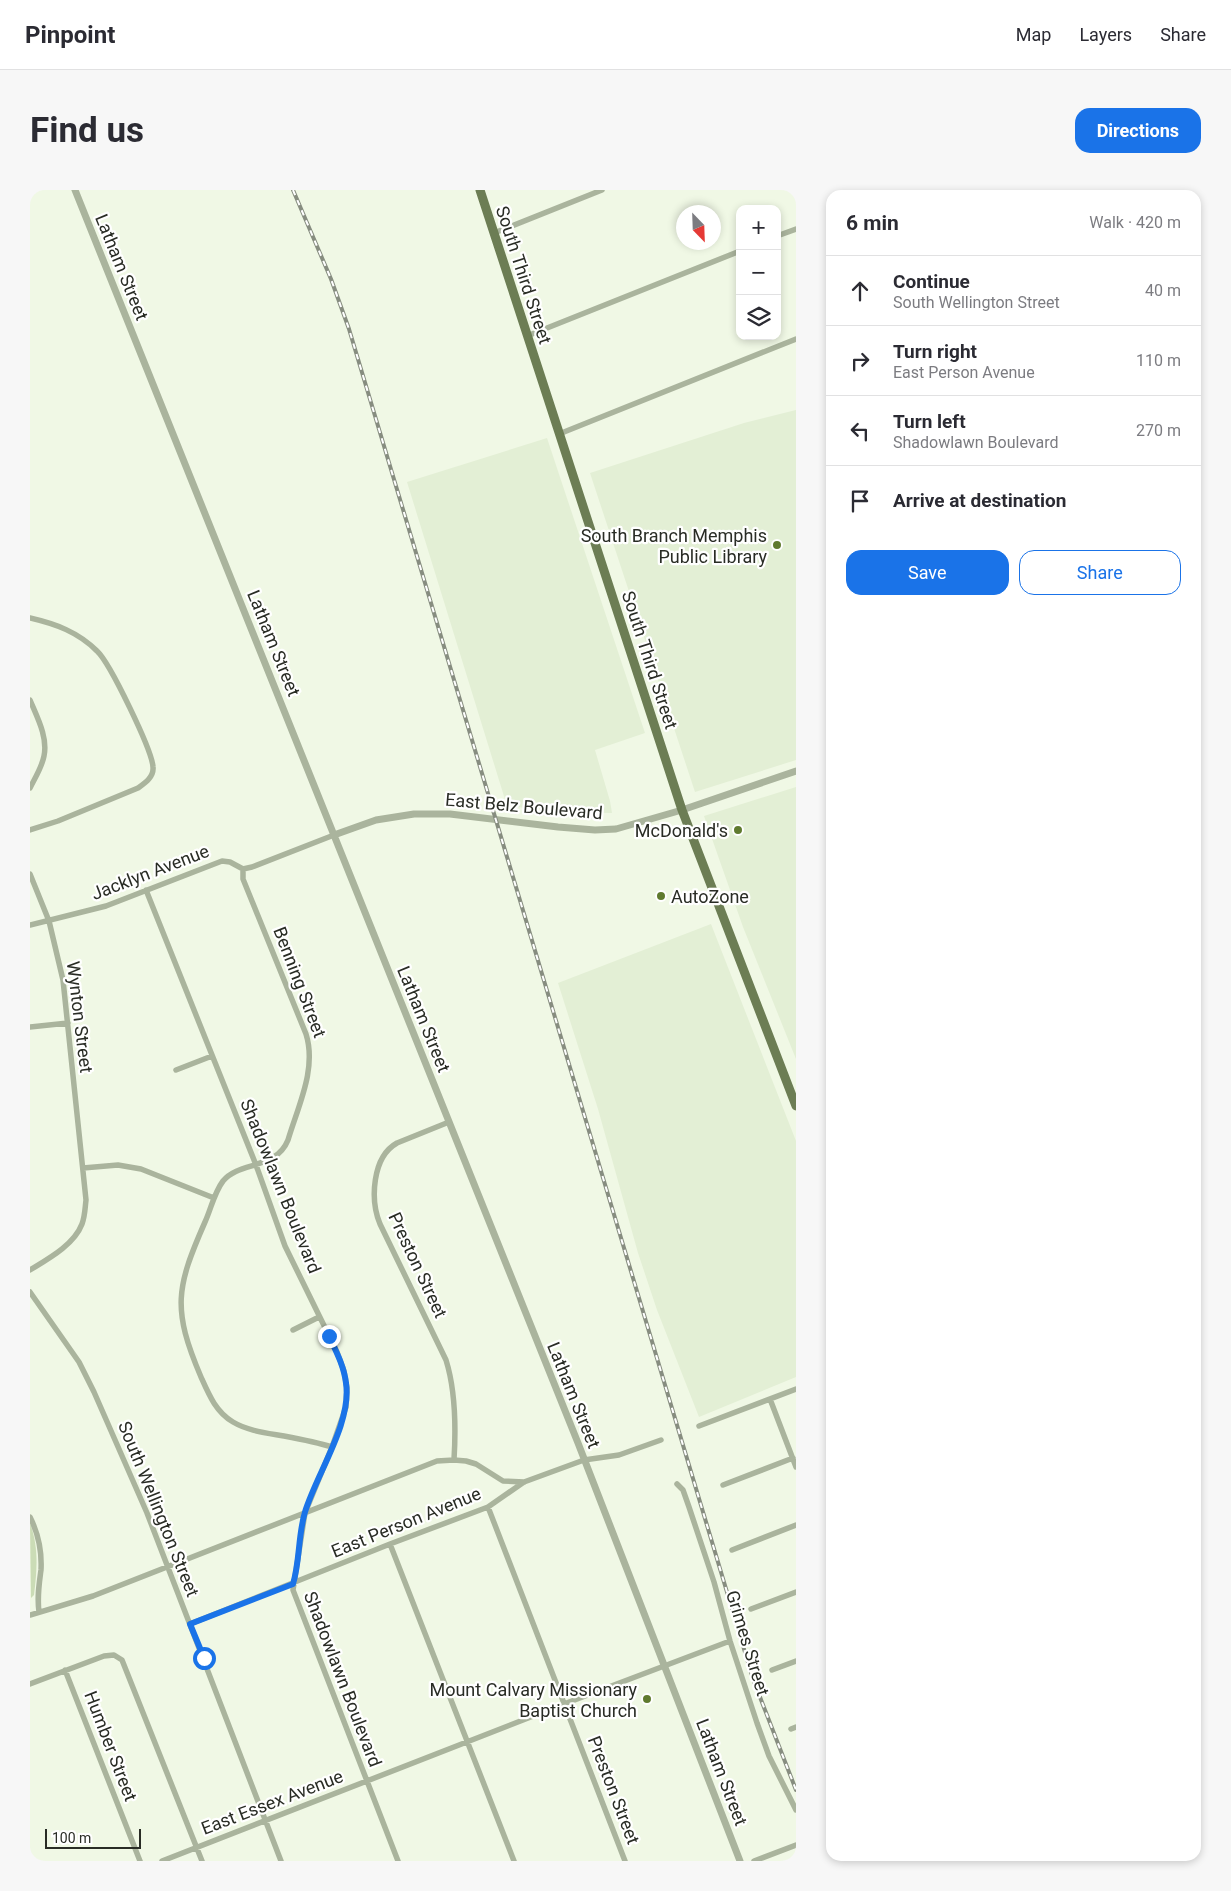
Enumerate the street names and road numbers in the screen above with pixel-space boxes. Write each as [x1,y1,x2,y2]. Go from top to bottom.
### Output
street label: South Third Street [492,203,556,347]
street label: Latham Street [91,211,153,323]
street label: Latham Street [243,587,305,699]
street label: South Third Street [618,588,682,732]
street label: East Belz Boulevard [444,789,604,823]
street label: Jacklyn Avenue [88,840,212,904]
street label: Benning Street [269,924,331,1040]
street label: Wynton Street [63,960,97,1074]
street label: Latham Street [393,963,455,1075]
street label: Shadowlawn Boulevard [236,1096,326,1276]
street label: Preston Street [384,1209,452,1321]
street label: Latham Street [543,1339,605,1451]
street label: South Wellington Street [114,1418,204,1600]
street label: East Person Avenue [328,1482,484,1562]
street label: Shadowlawn Boulevard [300,1588,386,1770]
street label: Grimes Street [722,1588,774,1698]
street label: Humber Street [80,1688,142,1804]
street label: Latham Street [692,1716,752,1829]
street label: Preston Street [584,1733,644,1847]
street label: East Essex Avenue [198,1765,346,1839]

